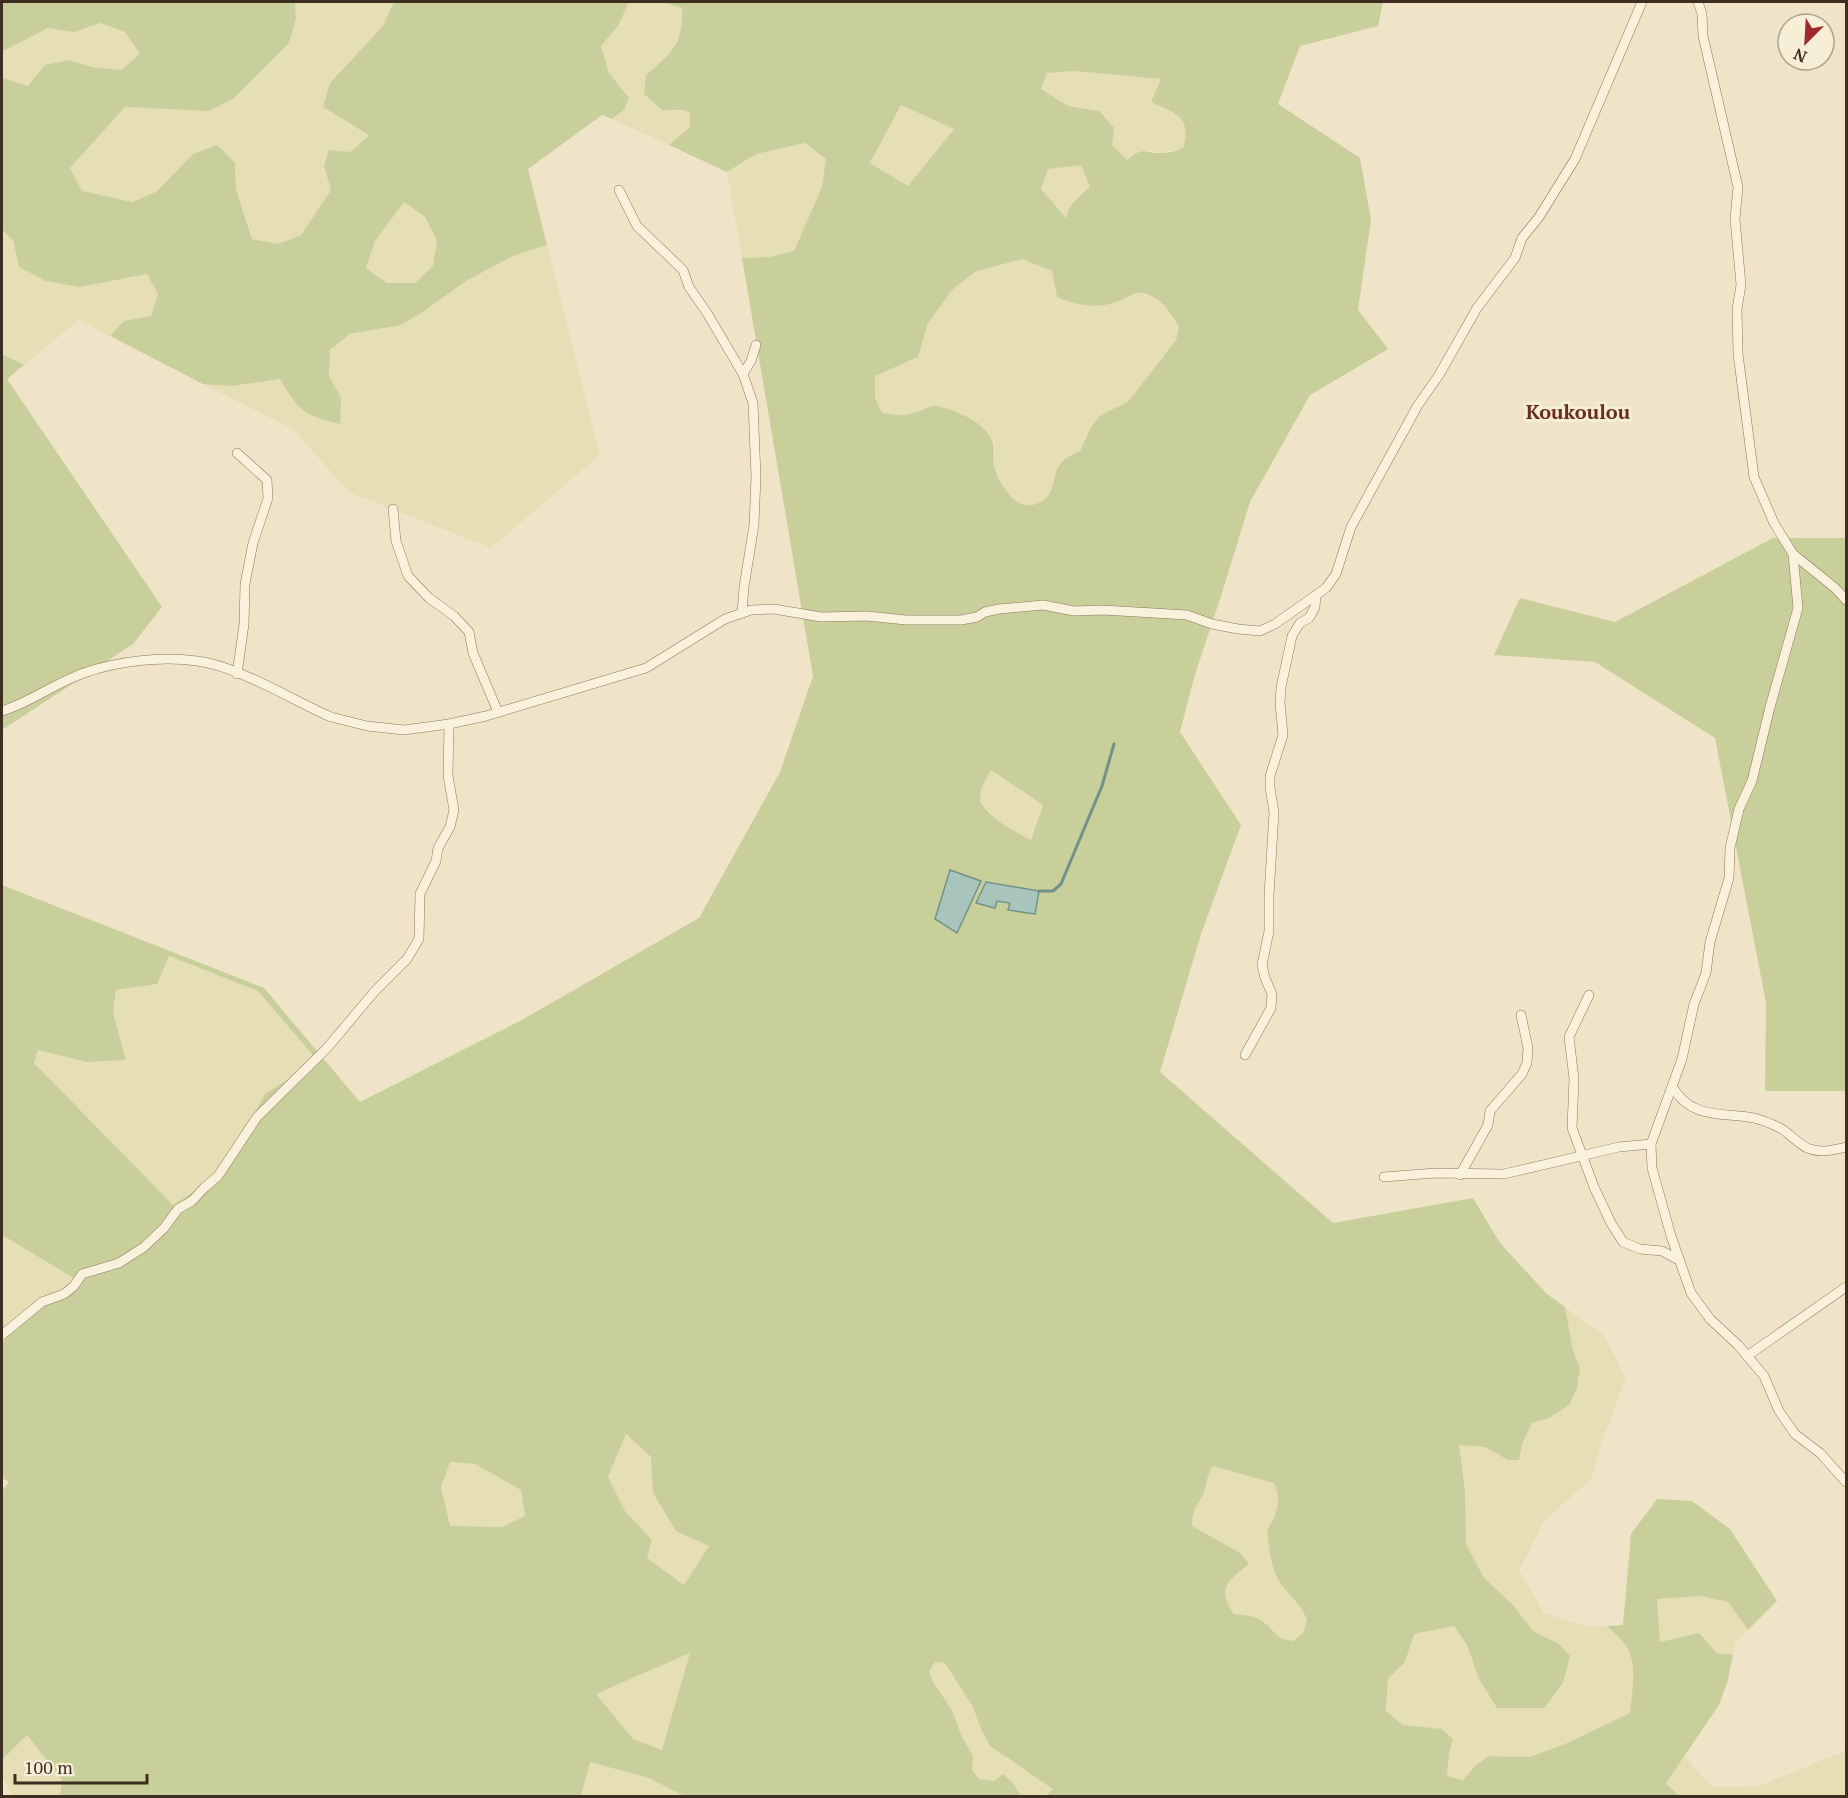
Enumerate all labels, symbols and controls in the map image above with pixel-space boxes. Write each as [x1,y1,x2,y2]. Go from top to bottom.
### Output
north arrow [1776,12,1836,72]
text: N [1790,43,1810,68]
district label: Koukoulou [1526,398,1631,425]
scale bar [15,1747,147,1785]
text: 100 m [24,1755,73,1779]

